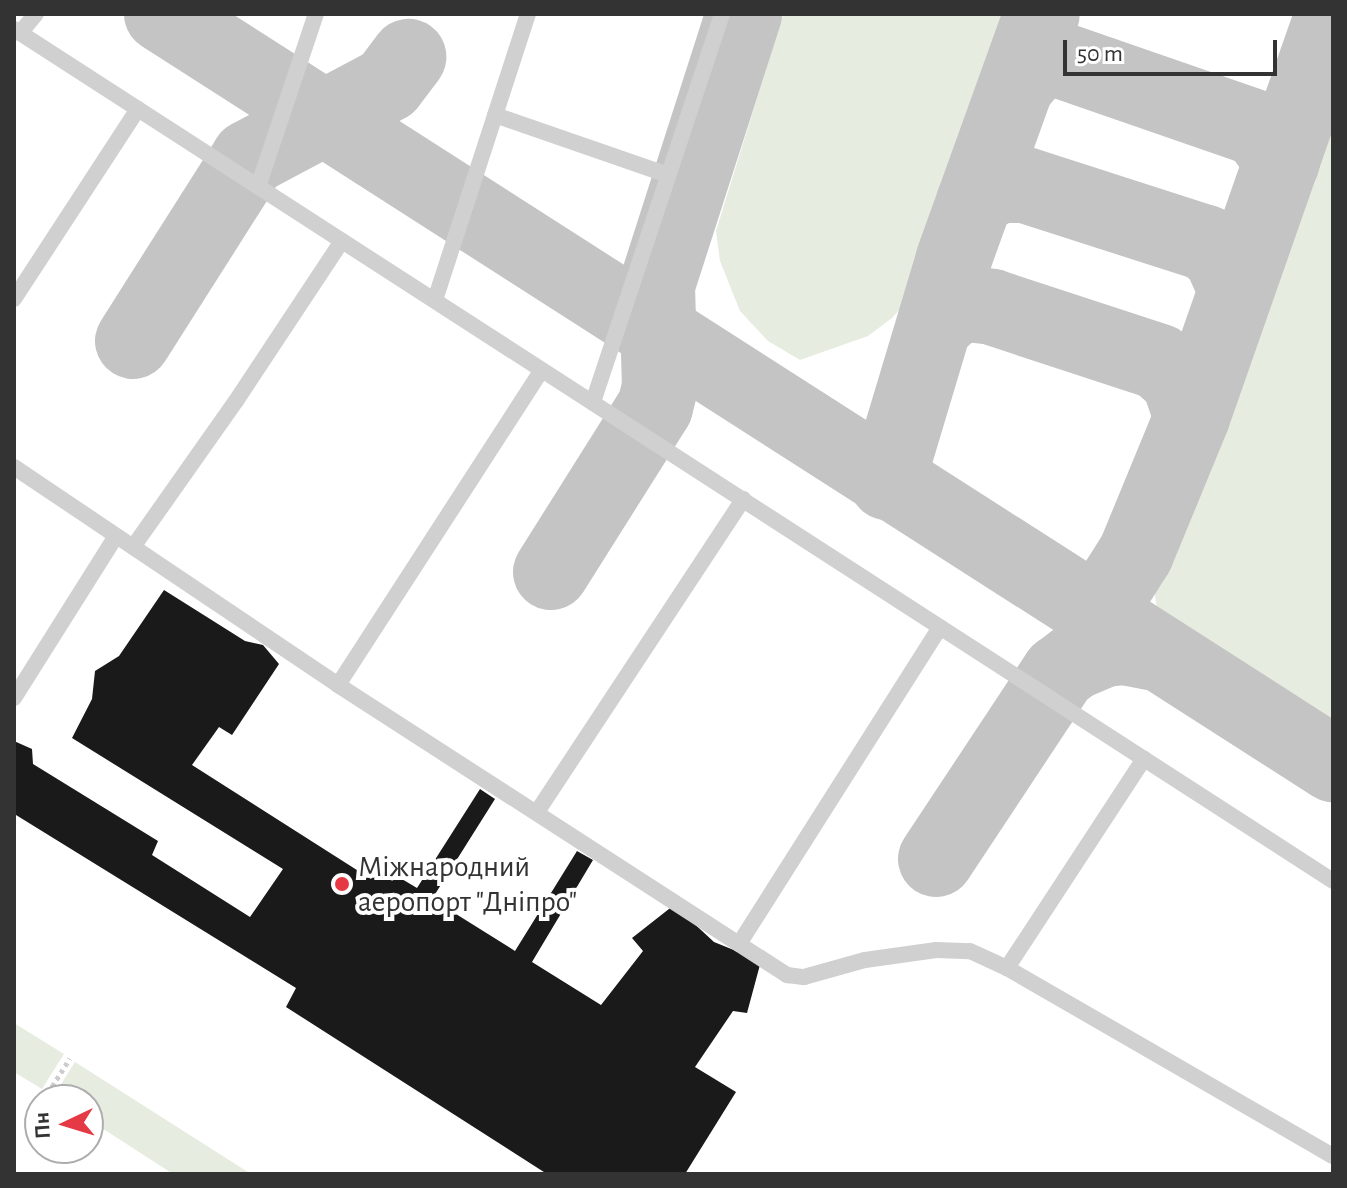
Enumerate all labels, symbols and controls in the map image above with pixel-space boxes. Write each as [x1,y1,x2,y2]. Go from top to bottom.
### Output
scale bar [1067,24,1281,74]
text: 50 m [1077,42,1123,66]
place label: Міжнародний аеропорт "Дніпро" [358,849,577,920]
marker: Міжнародний аеропорт "Дніпро" [333,875,351,893]
north arrow [24,1084,104,1164]
text: Пн [30,1111,54,1140]

